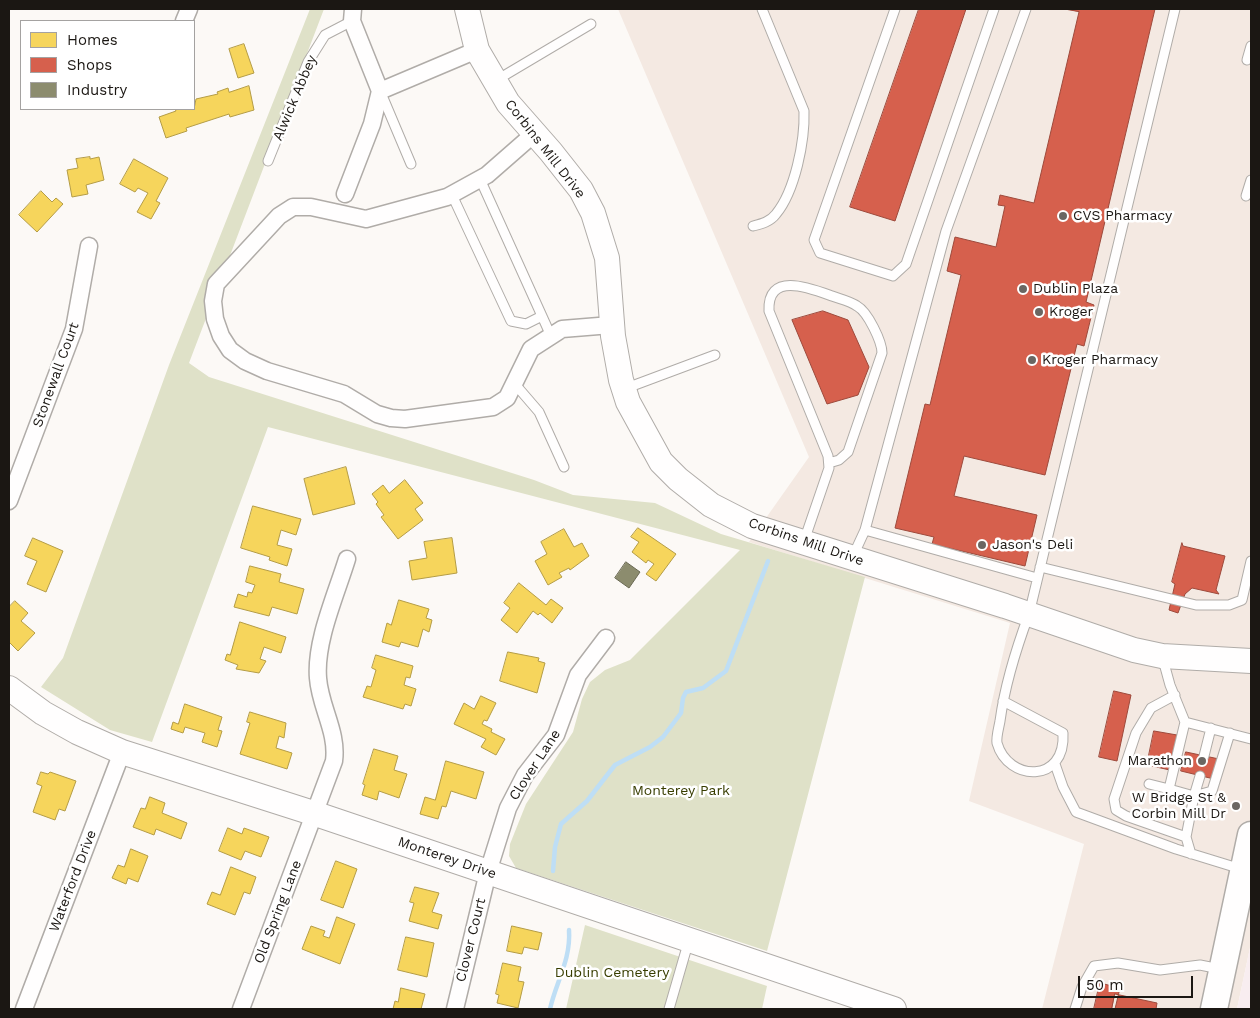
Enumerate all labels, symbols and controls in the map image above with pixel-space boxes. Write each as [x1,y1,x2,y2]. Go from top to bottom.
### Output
legend [20,20,195,110]
text: Homes [67,31,118,49]
street label: Alwick Abbey [269,53,321,143]
text: Shops [67,56,112,74]
text: Industry [67,81,127,99]
street label: Corbins Mill Drive [501,96,589,202]
place label: CVS Pharmacy [1073,208,1172,224]
marker: CVS Pharmacy [1057,210,1069,222]
place label: Dublin Plaza [1033,281,1118,297]
marker: Dublin Plaza [1017,283,1029,295]
place label: Kroger [1049,304,1093,320]
marker: Kroger [1033,306,1045,318]
street label: Stonewall Court [29,320,83,430]
place label: Kroger Pharmacy [1042,352,1158,368]
marker: Kroger Pharmacy [1026,354,1038,366]
street label: Corbins Mill Drive [746,514,866,570]
place label: Jason's Deli [992,537,1073,553]
marker: Jason's Deli [976,539,988,551]
street label: Clover Lane [506,726,564,804]
place label: Marathon [1127,753,1192,769]
marker: Marathon [1196,755,1208,767]
park label: Monterey Park [632,783,730,799]
place label: W Bridge St & Corbin Mill Dr [1132,790,1226,822]
marker: W Bridge St & Corbin Mill Dr [1230,800,1242,812]
street label: Waterford Drive [46,828,100,934]
street label: Monterey Drive [396,833,498,883]
street label: Old Spring Lane [251,858,305,966]
street label: Clover Court [452,896,490,984]
park label: Dublin Cemetery [555,965,669,981]
scale bar [1080,966,1195,998]
text: 50 m [1086,976,1123,994]

